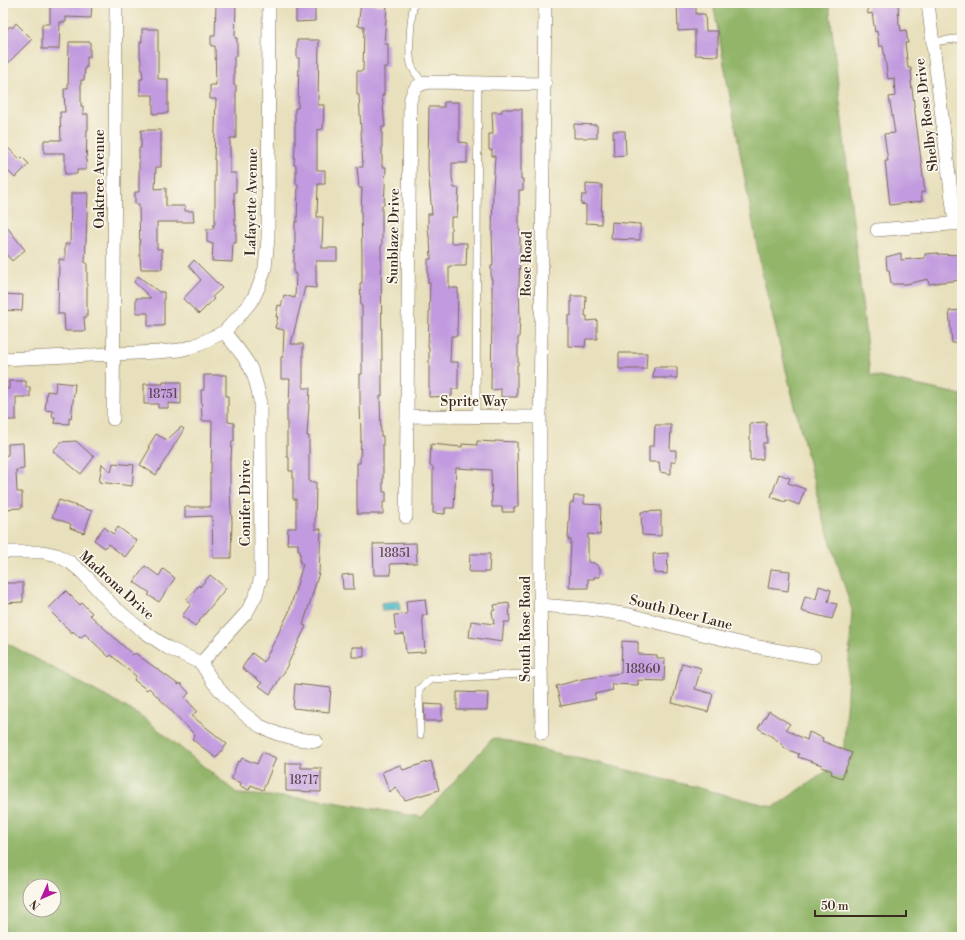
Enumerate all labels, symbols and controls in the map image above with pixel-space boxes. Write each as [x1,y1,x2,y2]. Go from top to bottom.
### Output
street label: Shelby Rose Drive [911,57,943,173]
street label: Oaktree Avenue [91,129,109,229]
street label: Lafayette Avenue [242,148,262,256]
street label: Sunblaze Drive [384,188,404,284]
street label: Rose Road [517,231,537,297]
house number: 18751 [148,387,179,402]
street label: Sprite Way [440,393,508,411]
street label: Conifer Drive [237,460,255,546]
house number: 18851 [379,546,412,561]
street label: Madrona Drive [75,547,158,624]
street label: South Rose Road [517,576,535,682]
street label: South Deer Lane [627,591,734,635]
house number: 18860 [626,662,660,677]
house number: 18717 [289,773,319,788]
north arrow [22,878,62,918]
scale bar [815,892,906,918]
text: N [27,896,44,912]
text: 50 m [821,899,849,914]

